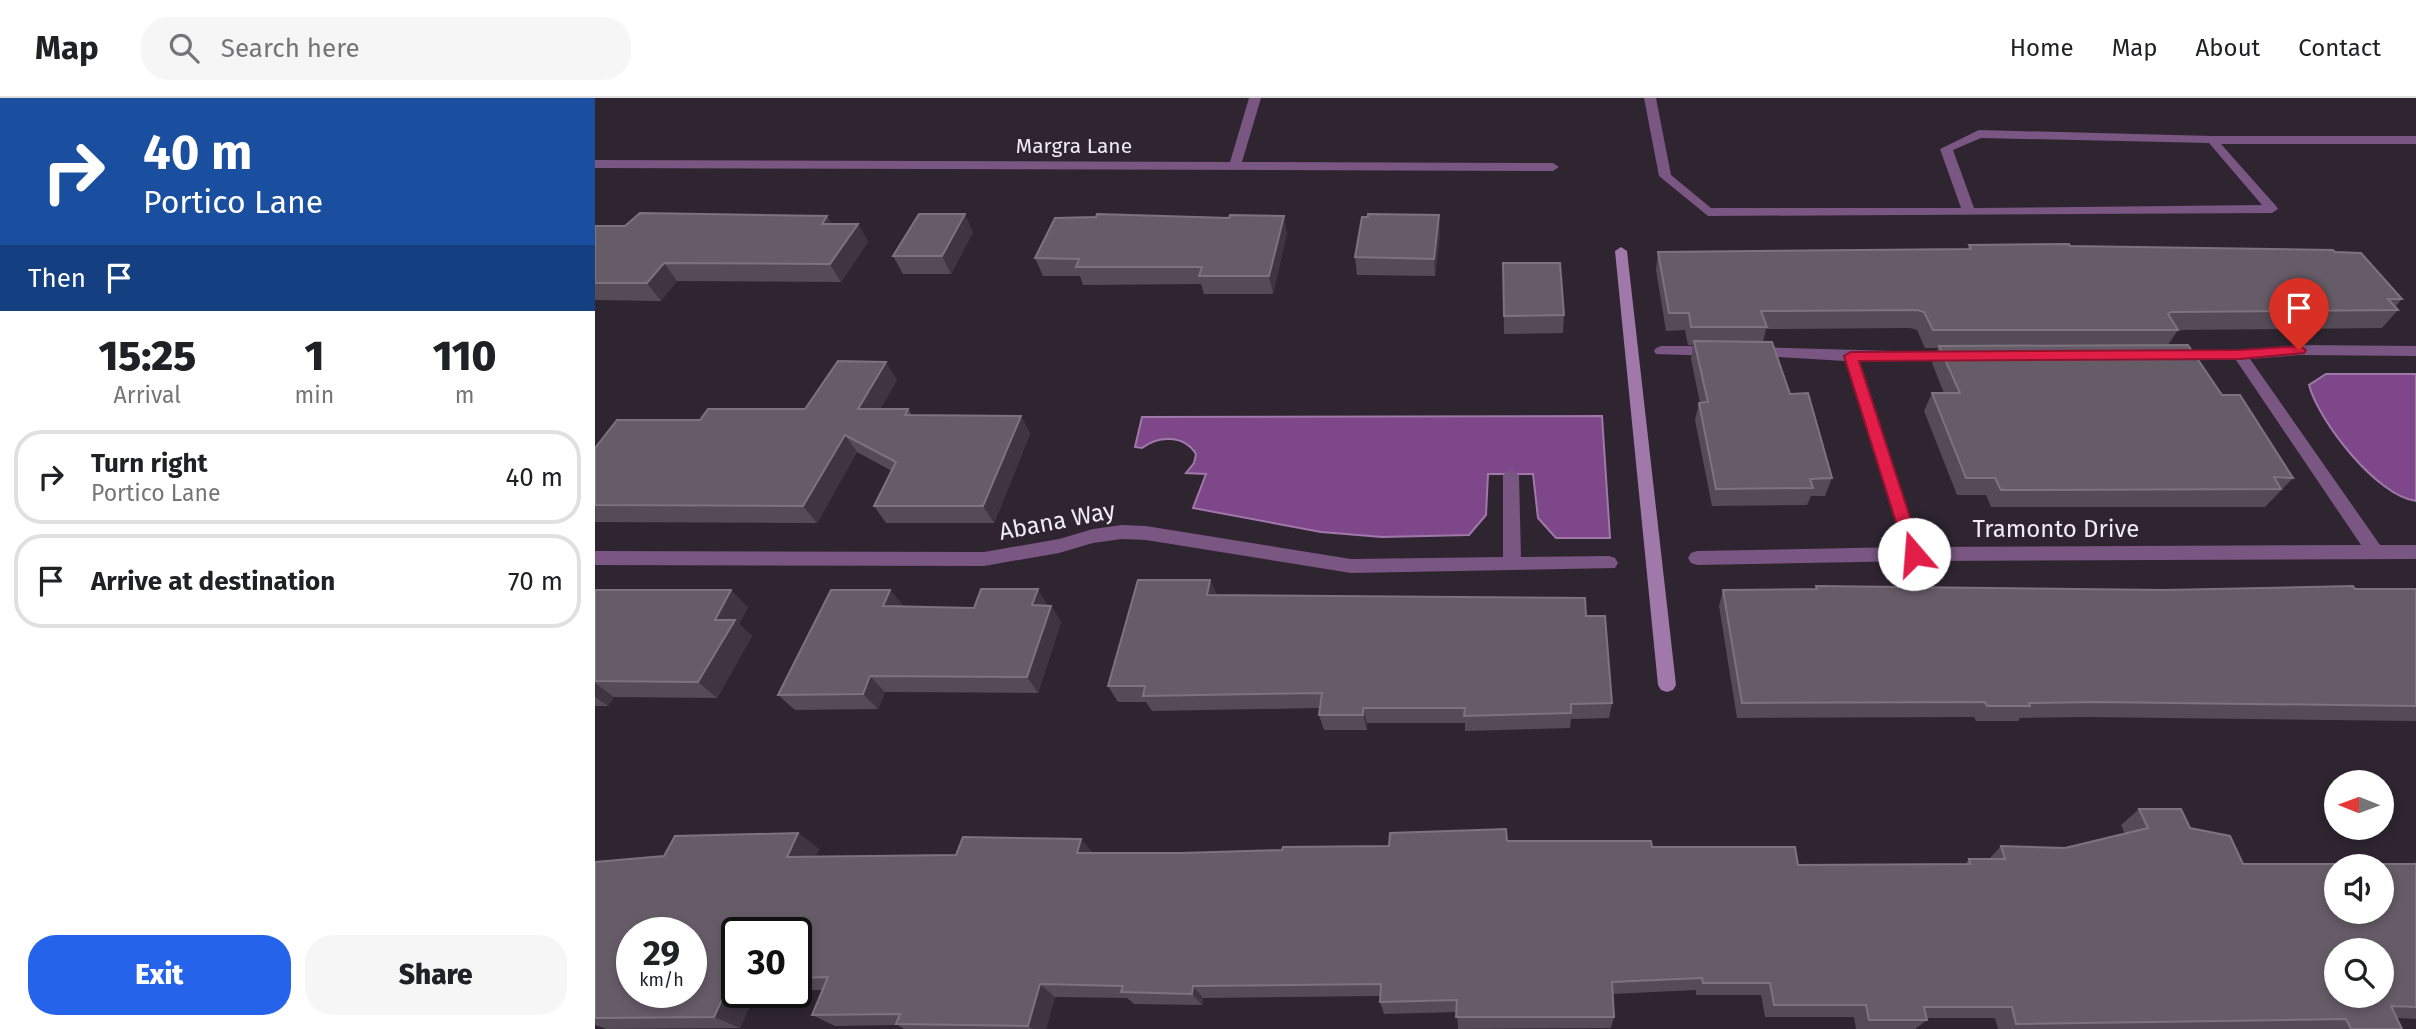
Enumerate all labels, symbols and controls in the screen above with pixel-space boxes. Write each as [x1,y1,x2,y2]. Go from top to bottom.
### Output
search box [141,17,631,80]
text: Map [35,28,99,68]
icon: search [165,29,203,67]
text: Search here [221,33,360,64]
text: Home [2010,34,2074,62]
text: Map [2112,34,2158,62]
text: About [2196,34,2260,62]
text: Contact [2298,34,2381,62]
text: 40 m [143,123,252,182]
icon: right [28,126,119,217]
street label: Margra Lane [1016,133,1132,159]
text: Portico Lane [143,183,323,221]
icon: arrive [100,259,138,297]
text: Then [28,263,86,294]
pin [2269,278,2329,350]
icon: arrive [2280,289,2318,327]
text: 15:25 [98,331,196,381]
text: 1 [305,331,324,381]
text: 110 [433,331,497,381]
text: Arrival [114,381,181,409]
text: min [295,381,334,409]
text: m [455,381,474,409]
text: Turn right [91,448,208,479]
icon: right [32,458,70,496]
text: 40 m [505,462,563,493]
text: Portico Lane [91,479,221,507]
street label: Abana Way [996,496,1118,546]
street label: Tramonto Drive [1973,515,2139,543]
position arrow [1877,517,1951,591]
icon: arrive [32,562,70,600]
text: Arrive at destination [91,566,335,597]
text: 70 m [508,566,563,597]
north arrow [2324,770,2394,840]
map controls [2324,770,2394,1008]
button: sound [2324,854,2394,924]
speed limit sign: 30 [721,917,812,1008]
text: 29 [643,932,680,974]
button: Exit [28,935,291,1015]
button: Share [305,935,567,1015]
button: search [2324,938,2394,1008]
text: km/h [639,969,684,991]

